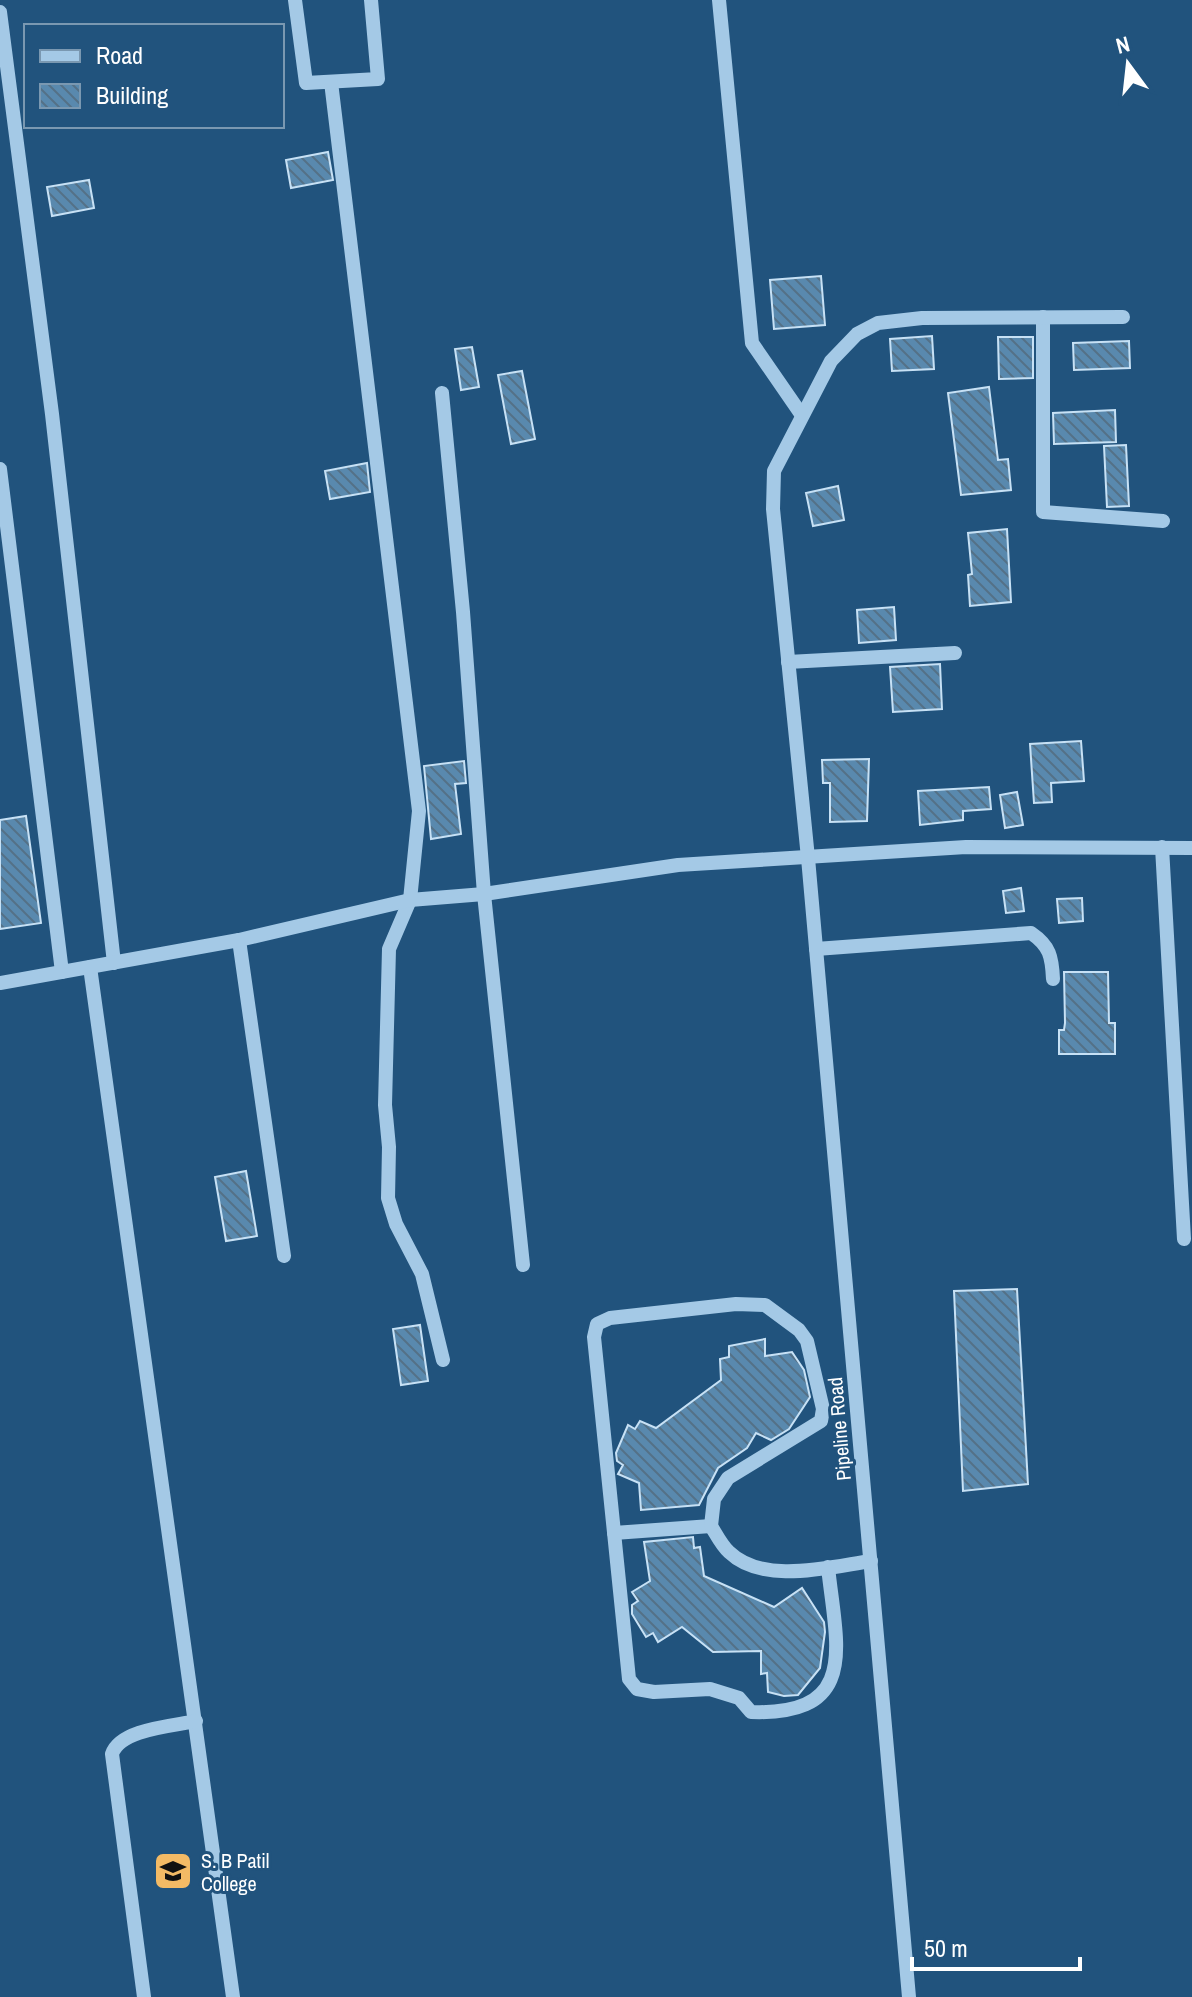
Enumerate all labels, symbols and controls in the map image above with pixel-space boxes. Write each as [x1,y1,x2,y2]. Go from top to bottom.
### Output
legend [24,24,284,128]
north arrow [1088,24,1168,104]
text: N [1113,29,1133,61]
text: Road [96,39,143,71]
text: Building [96,79,168,111]
street label: Pipeline Road [821,1376,857,1482]
place label: S. B Patil College [201,1847,269,1897]
school or university icon: S. B Patil College [152,1850,194,1892]
scale bar [912,1921,1080,1971]
text: 50 m [924,1932,968,1964]

